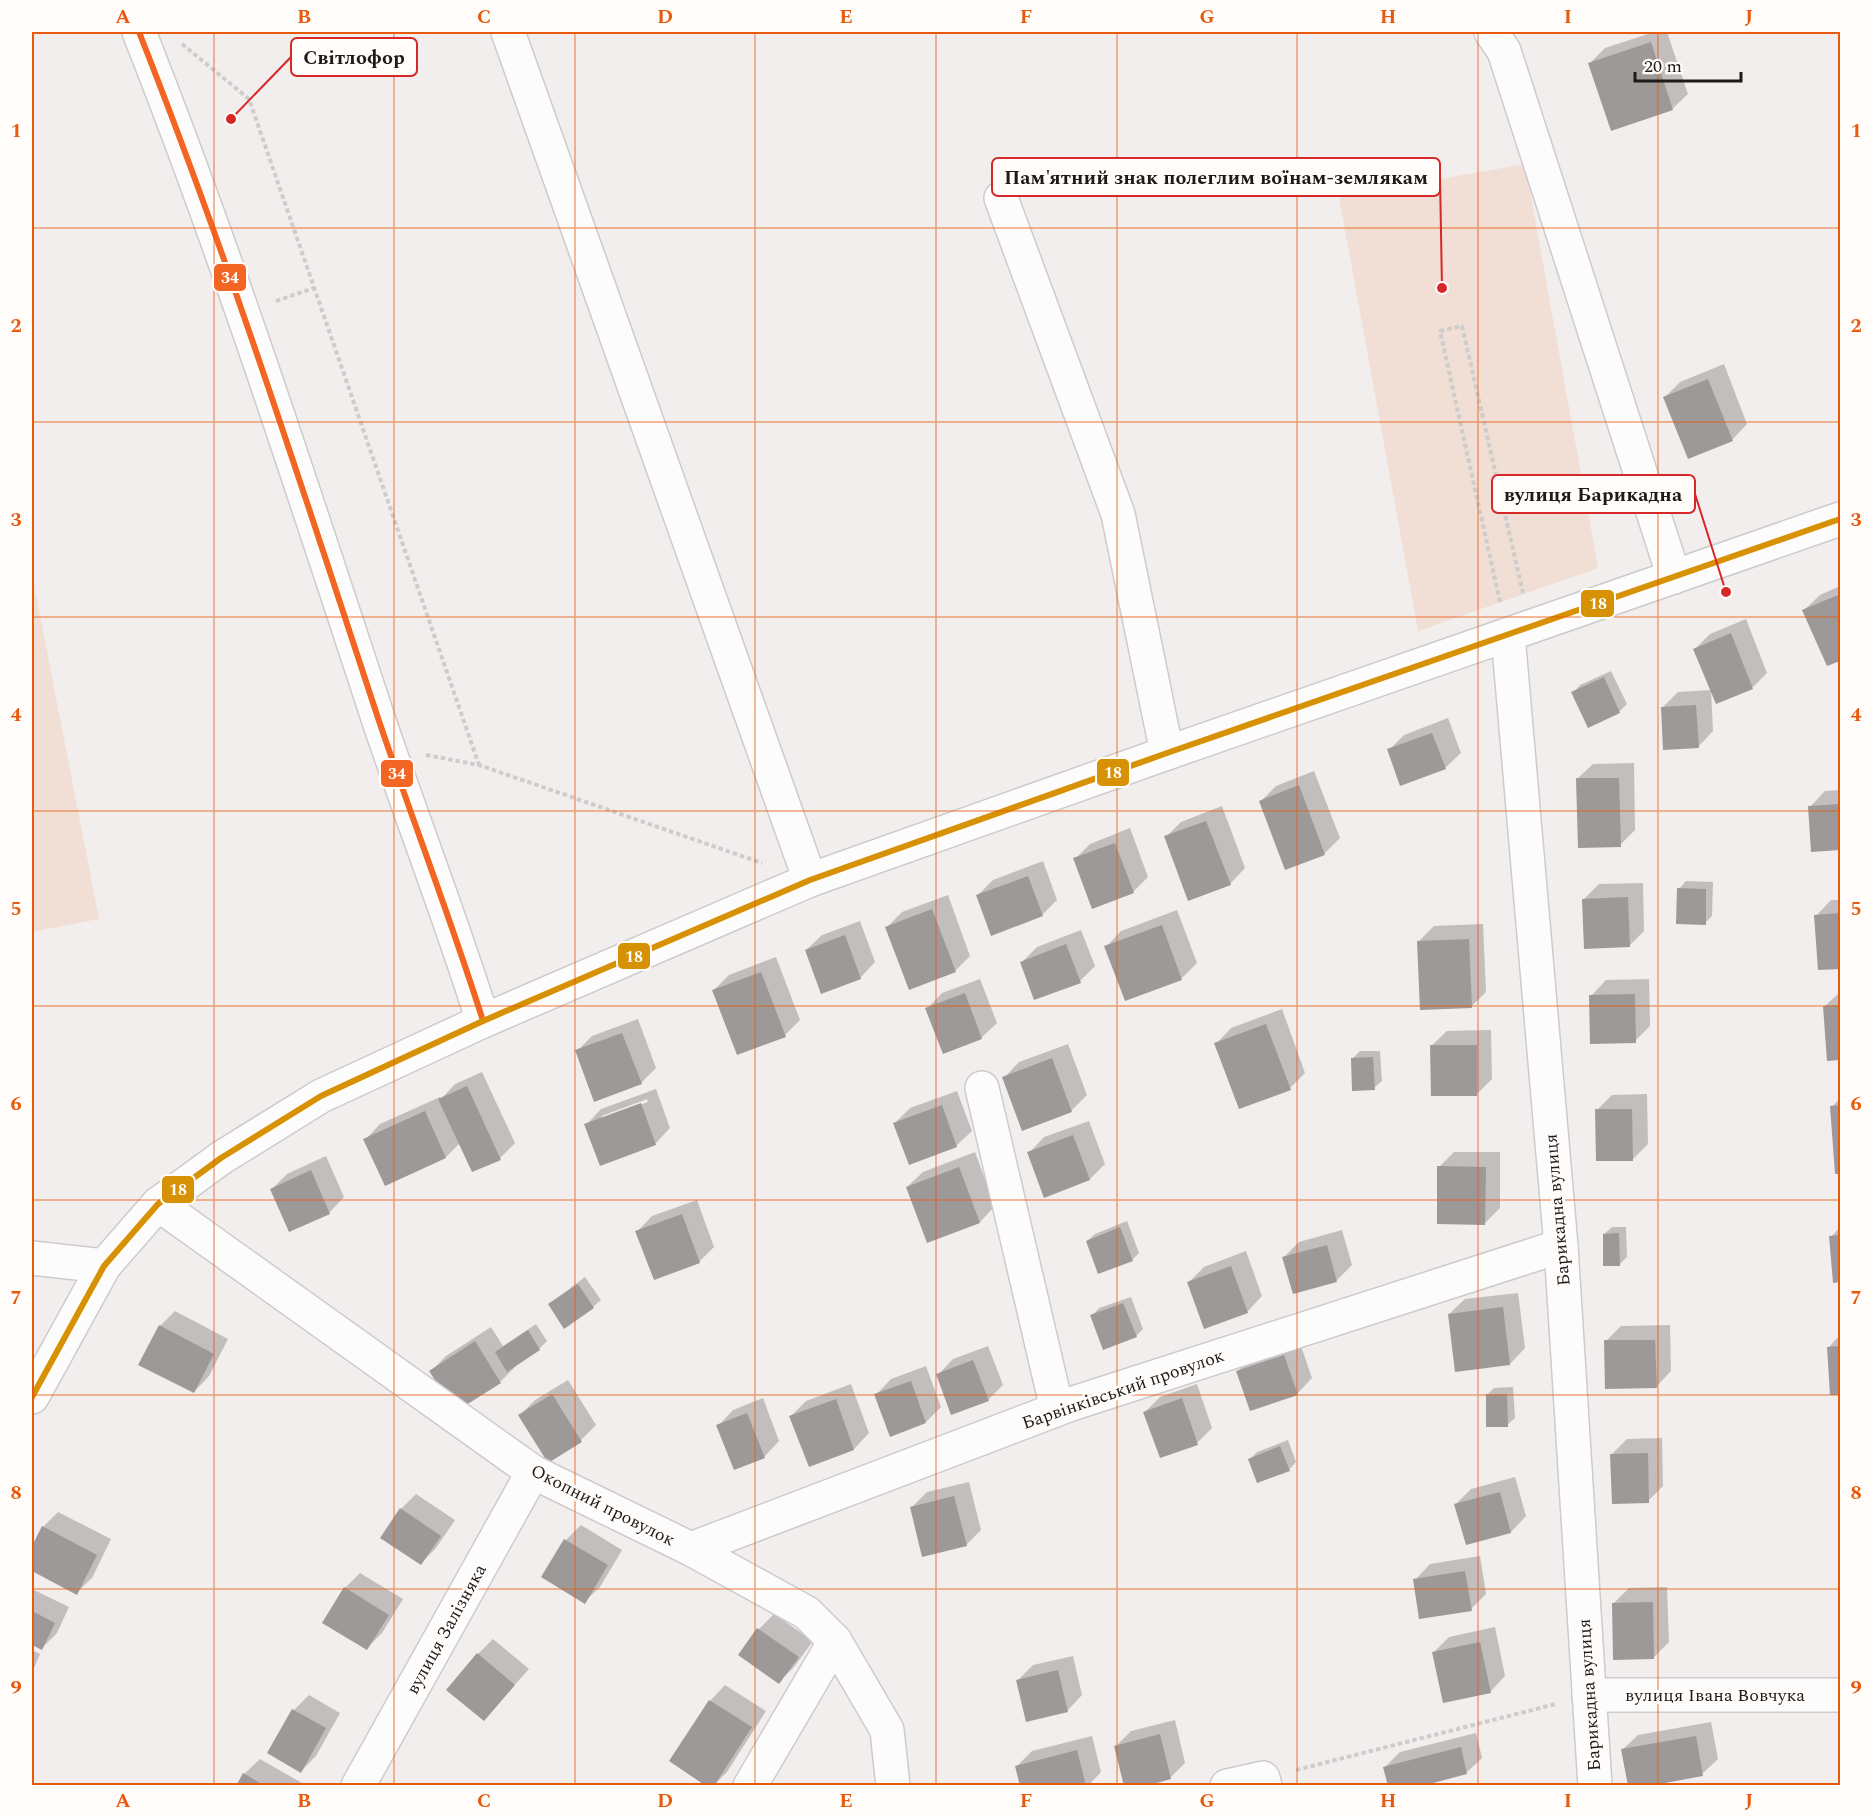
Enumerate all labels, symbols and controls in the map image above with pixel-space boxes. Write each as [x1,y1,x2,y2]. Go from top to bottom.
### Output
text: A [115,2,131,32]
text: B [297,2,311,32]
text: C [477,2,491,32]
text: D [657,2,673,32]
text: E [839,2,853,32]
text: F [1020,2,1032,32]
text: G [1199,2,1215,32]
text: H [1380,2,1396,32]
text: I [1564,2,1572,32]
text: J [1745,2,1753,32]
callout: Світлофор [291,38,417,76]
text: Світлофор [303,43,405,73]
scale bar [1635,45,1742,83]
text: 20 m [1644,53,1682,80]
text: 1 [10,116,22,146]
text: 1 [1850,116,1862,146]
callout: Пам'ятний знак полеглим воїнам-землякам [992,158,1440,196]
text: Пам'ятний знак полеглим воїнам-землякам [1004,163,1428,193]
line badge: 34 [213,263,247,292]
text: 34 [221,266,239,290]
text: 2 [10,311,22,341]
text: 2 [1850,311,1862,341]
callout: вулиця Барикадна [1492,475,1695,513]
text: вулиця Барикадна [1504,480,1683,510]
text: 3 [10,505,22,535]
text: 3 [1850,505,1862,535]
line badge: 18 [1580,589,1615,618]
text: 18 [1589,592,1607,616]
text: 4 [10,700,22,730]
text: 4 [1850,700,1862,730]
line badge: 18 [1096,758,1130,787]
line badge: 34 [380,759,414,788]
text: 18 [1104,761,1122,785]
text: 34 [388,762,406,786]
text: 5 [10,894,22,924]
text: 5 [1850,894,1862,924]
line badge: 18 [617,942,651,970]
text: 18 [625,945,643,969]
text: 6 [10,1089,22,1119]
text: 6 [1850,1089,1862,1119]
street label: Барикадна вулиця [1537,1133,1578,1287]
line badge: 18 [161,1175,195,1204]
text: 18 [169,1178,187,1202]
text: 7 [10,1283,22,1313]
text: 7 [1850,1283,1862,1313]
street label: Барвінківський провулок [1018,1342,1228,1437]
street label: Окопний провулок [526,1457,680,1554]
text: 8 [10,1478,22,1508]
text: 8 [1850,1478,1862,1508]
street label: вулиця Залізняка [399,1559,494,1699]
street label: Барикадна вулиця [1571,1618,1608,1772]
text: 9 [10,1673,22,1703]
text: 9 [1850,1673,1862,1703]
street label: вулиця Івана Вовчука [1625,1682,1805,1709]
text: A [115,1786,131,1816]
text: B [297,1786,311,1816]
text: C [477,1786,491,1816]
text: D [657,1786,673,1816]
text: E [839,1786,853,1816]
text: F [1020,1786,1032,1816]
text: G [1199,1786,1215,1816]
text: H [1380,1786,1396,1816]
text: I [1564,1786,1572,1816]
text: J [1745,1786,1753,1816]

